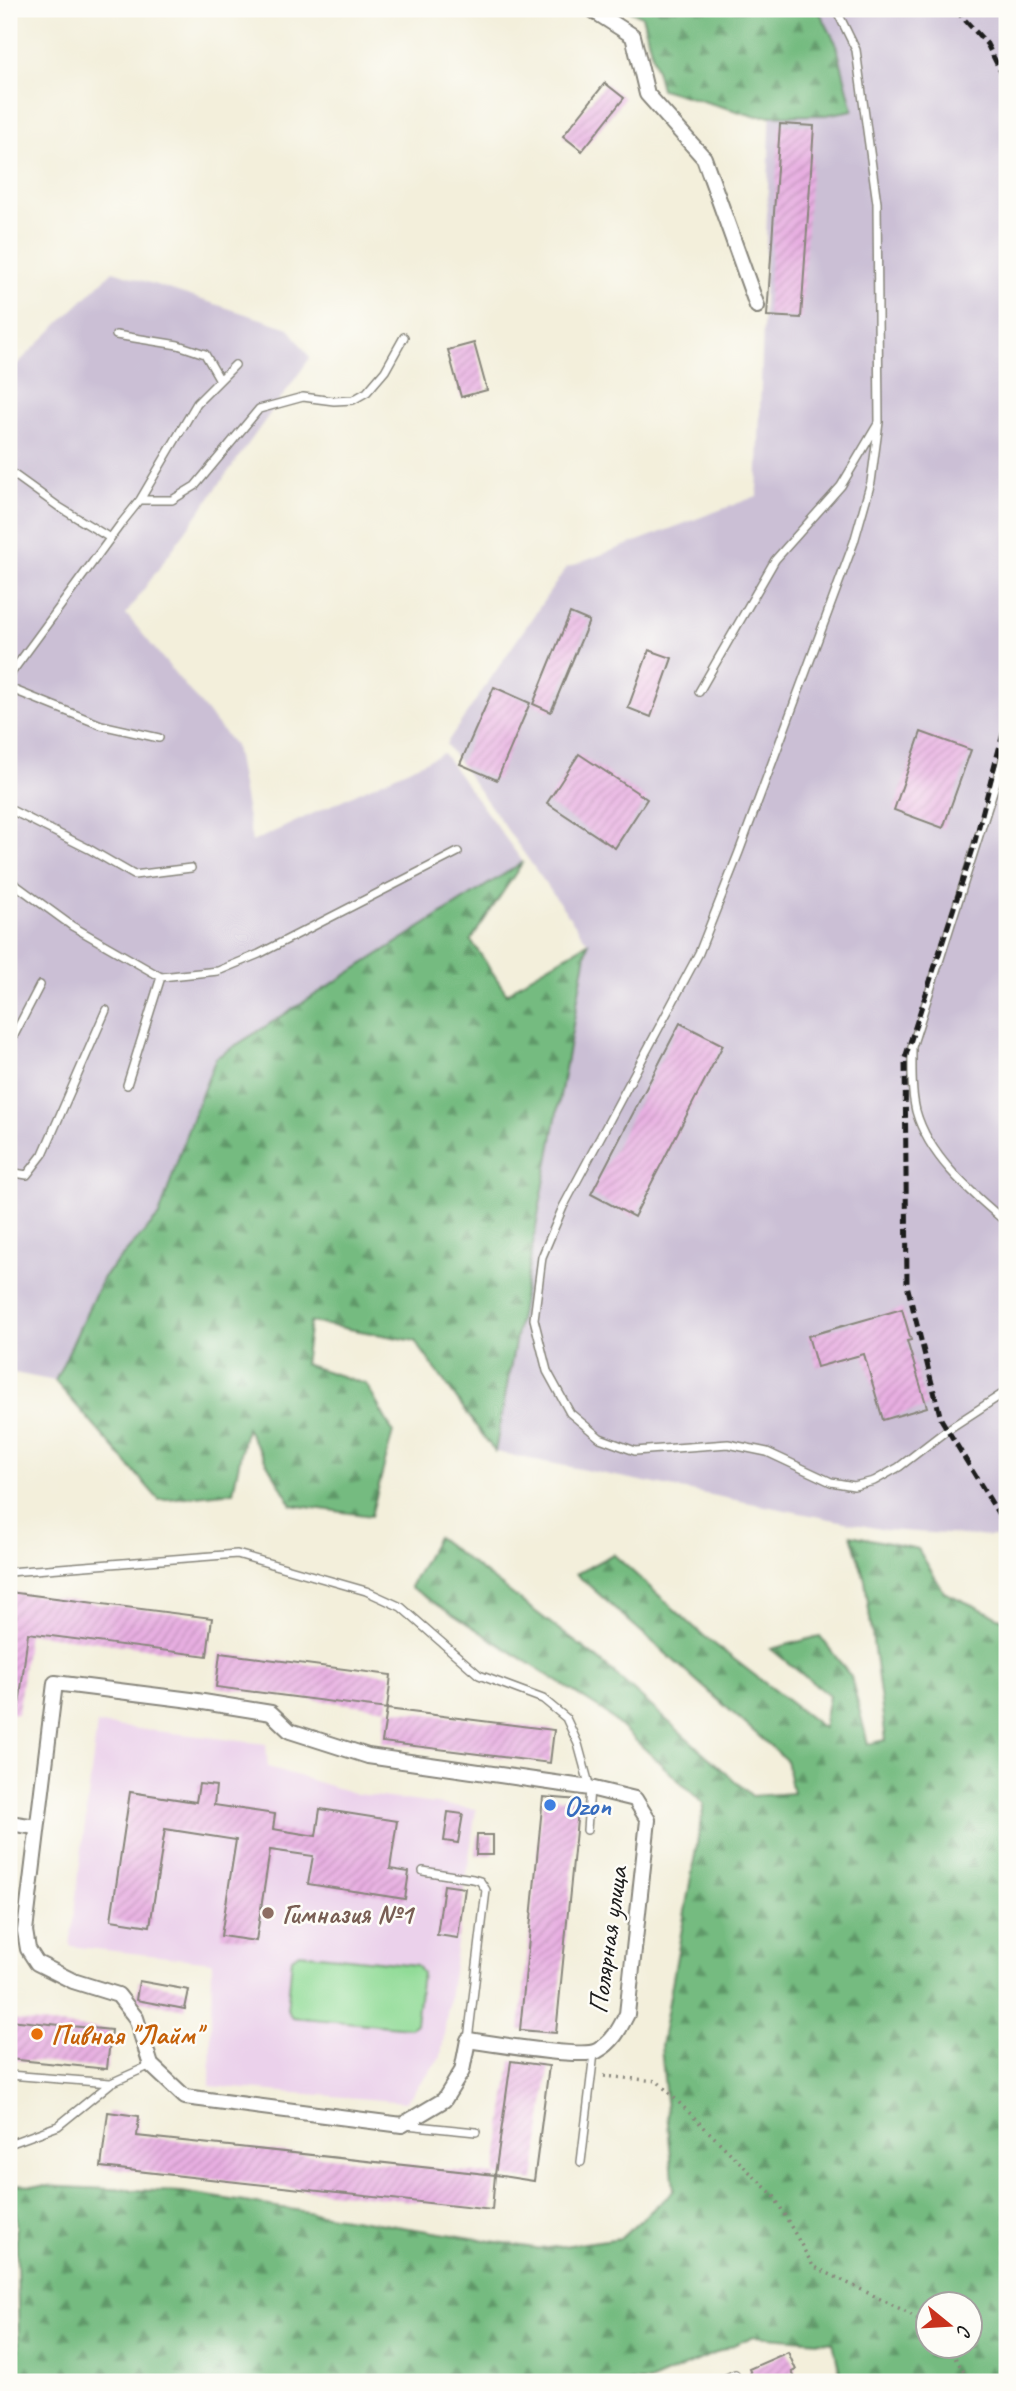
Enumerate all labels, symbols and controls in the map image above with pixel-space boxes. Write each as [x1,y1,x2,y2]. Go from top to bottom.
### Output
place label: Ozon [564,1788,612,1823]
marker: Ozon [542,1797,558,1813]
street label: Полярная улица [580,1863,635,2016]
place label: Гимназия №1 [282,1896,416,1931]
marker: Гимназия №1 [260,1905,276,1921]
place label: Пивная "Лайм" [51,2017,208,2052]
marker: Пивная "Лайм" [29,2026,45,2042]
north arrow [914,2290,984,2360]
text: С [951,2322,977,2341]

